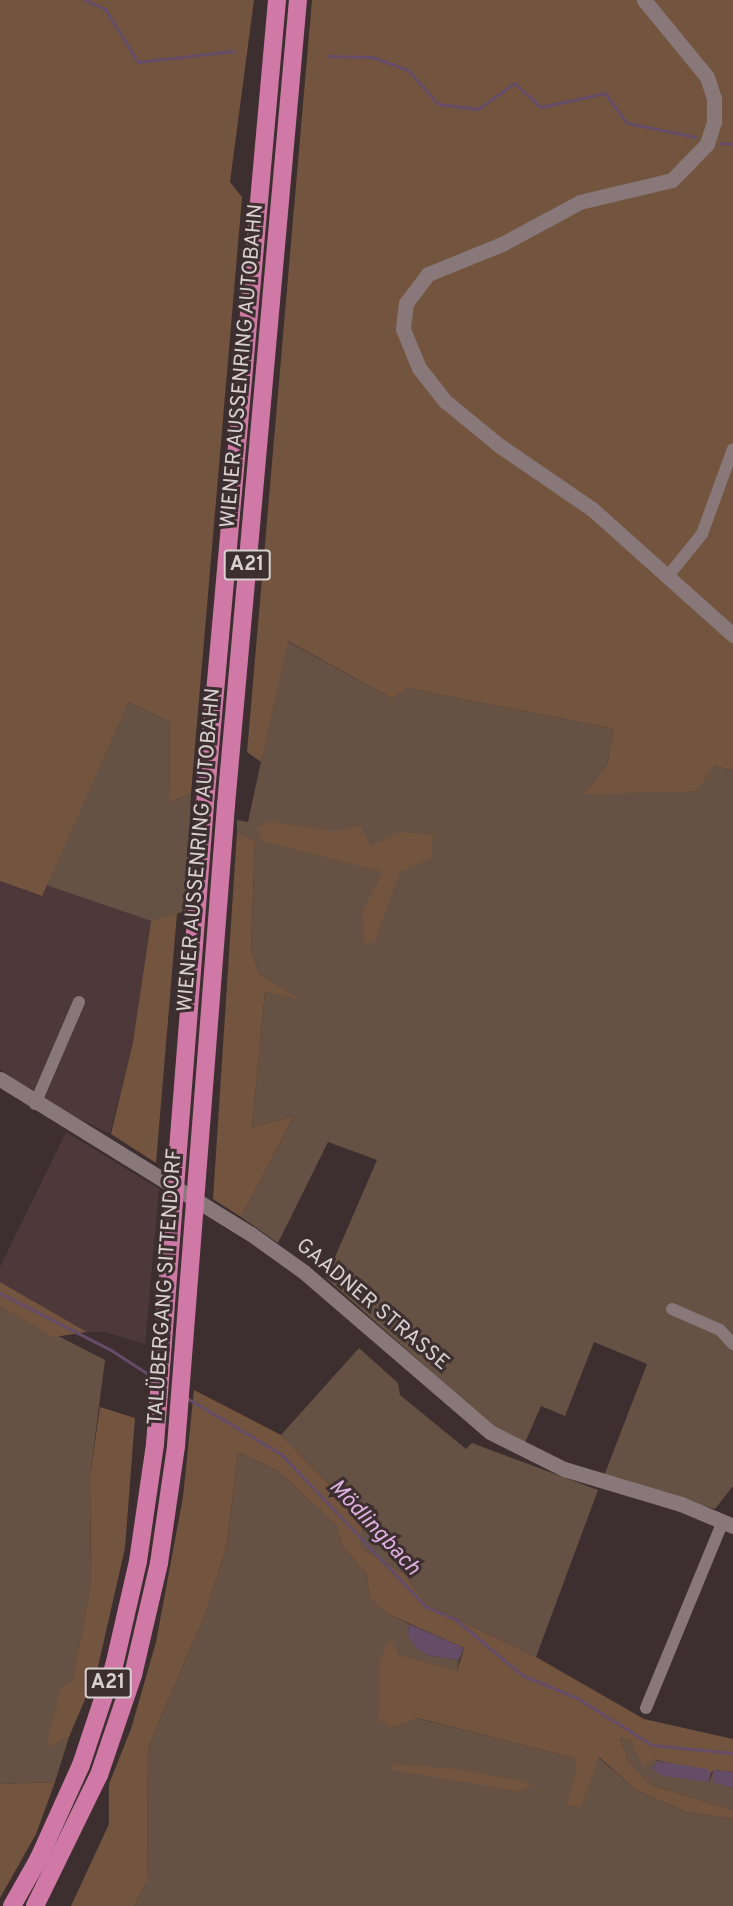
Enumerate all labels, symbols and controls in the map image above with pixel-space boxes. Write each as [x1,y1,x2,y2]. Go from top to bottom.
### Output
street label: WIENER AUSSENRING AUTOBAHN [216,202,270,530]
road number: A21 [223,548,271,582]
street label: WIENER AUSSENRING AUTOBAHN [173,686,227,1014]
street label: TALÜBERGANG SITTENDORF [144,1148,188,1426]
street label: GAADNER STRASSE [290,1234,454,1376]
water label: Mödlingbach [323,1474,425,1582]
road number: A21 [84,1666,132,1700]

